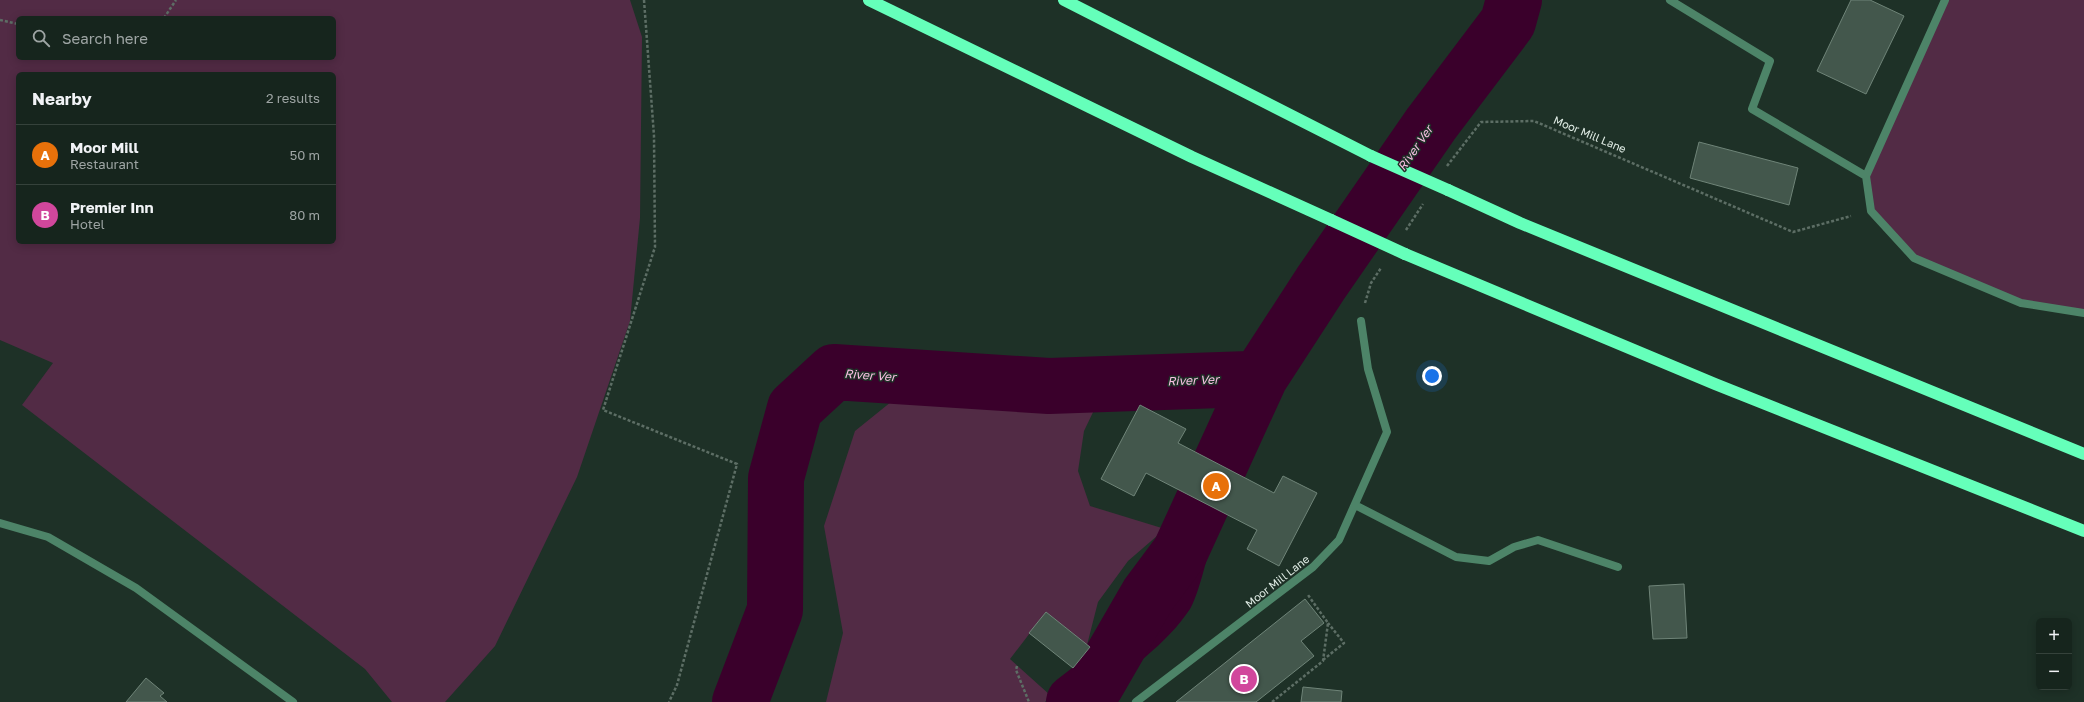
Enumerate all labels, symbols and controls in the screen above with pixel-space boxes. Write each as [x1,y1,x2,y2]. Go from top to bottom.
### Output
search box [16,16,336,60]
icon: search [30,27,52,49]
text: Search here [62,29,148,47]
text: Nearby [32,88,92,109]
text: 2 results [266,90,320,106]
street label: Moor Mill Lane [1552,113,1628,155]
water label: River Ver [1394,121,1437,173]
text: Moor Mill [70,138,138,156]
text: A [40,147,50,163]
text: 50 m [290,147,320,163]
text: Restaurant [70,156,139,172]
text: Premier Inn [70,198,153,216]
text: B [40,207,50,223]
text: 80 m [289,207,320,223]
text: Hotel [70,216,105,232]
water label: River Ver [844,366,898,384]
your location [1422,366,1442,386]
water label: River Ver [1167,372,1221,388]
pin: A [1203,471,1229,501]
street label: Moor Mill Lane [1242,552,1312,610]
map controls [2036,618,2072,690]
button: + [2036,618,2072,654]
button: − [2036,654,2072,690]
pin: B [1231,664,1257,694]

